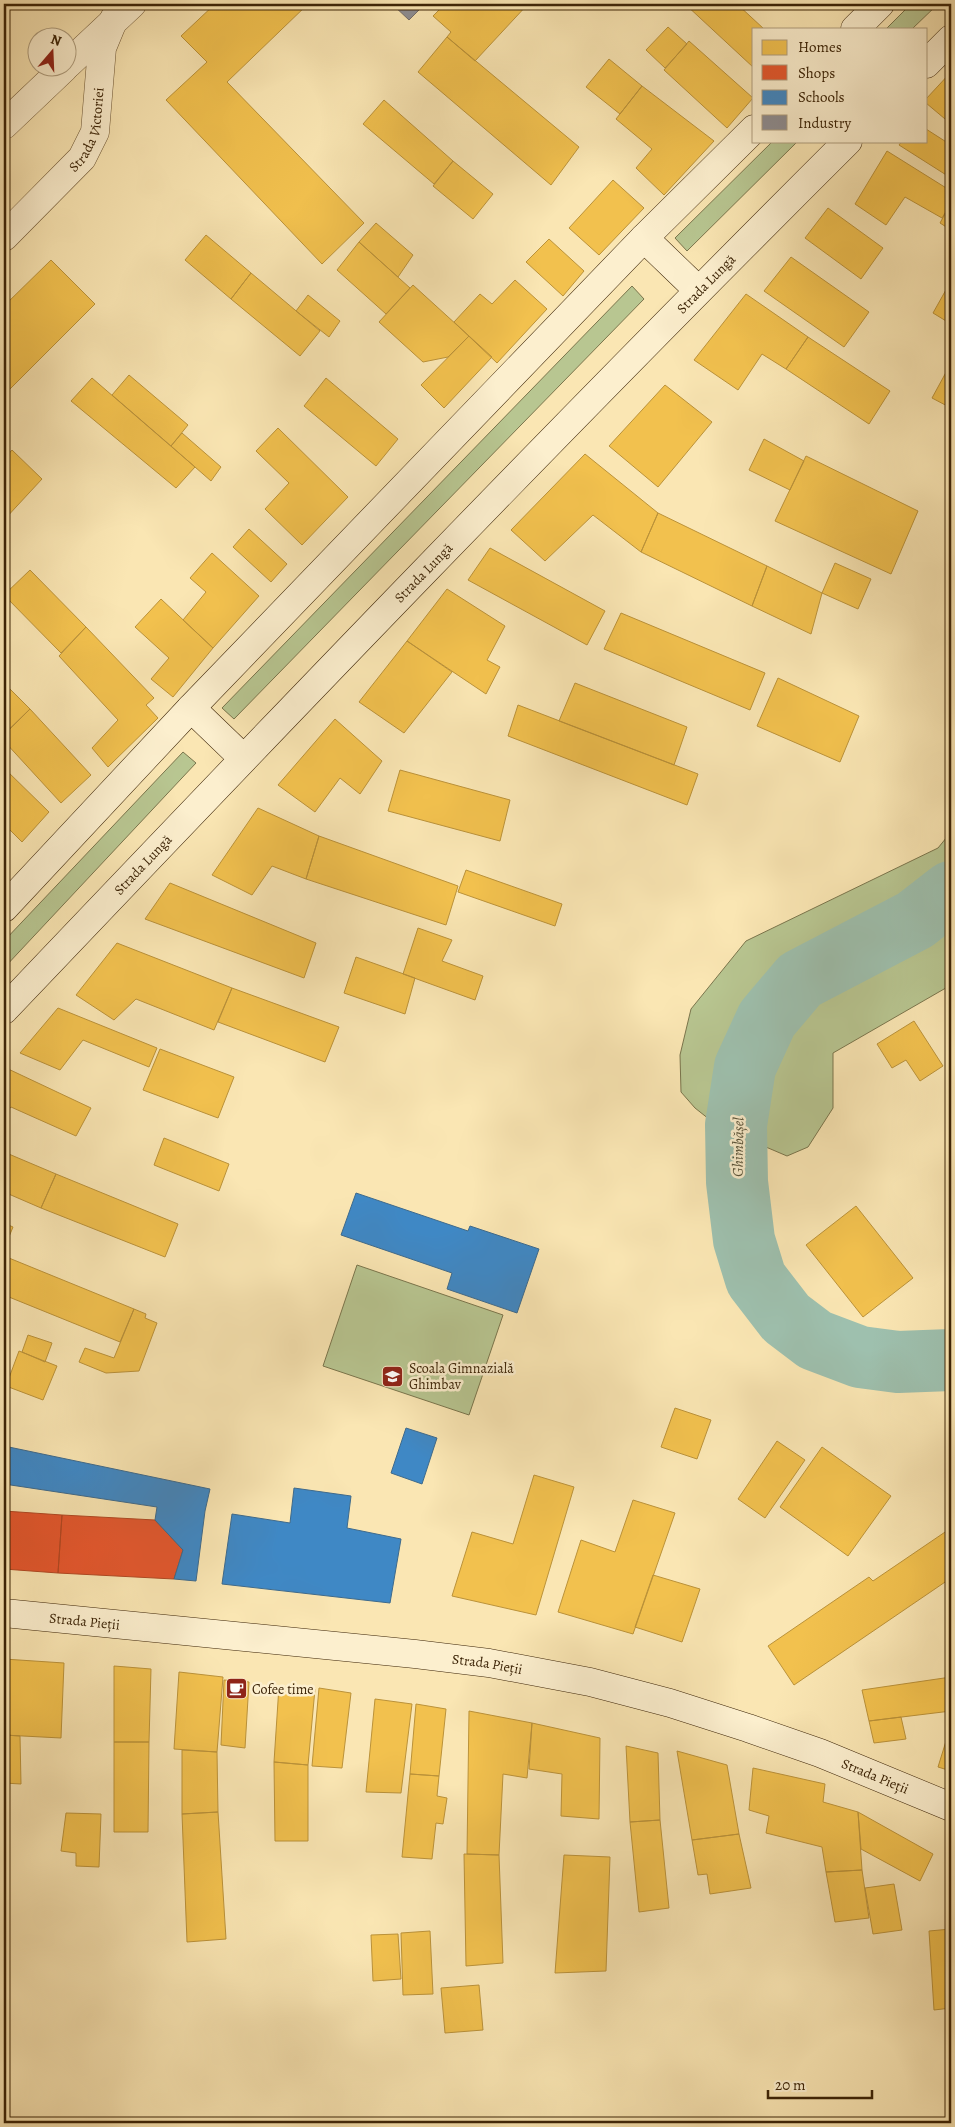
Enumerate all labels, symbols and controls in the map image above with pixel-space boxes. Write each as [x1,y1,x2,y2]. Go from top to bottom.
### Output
north arrow [28,28,78,78]
legend [752,28,928,142]
text: N [48,30,64,51]
text: Homes [798,37,842,57]
text: Shops [798,63,835,83]
street label: Strada Victoriei [64,87,108,176]
text: Schools [798,87,845,107]
text: Industry [798,113,852,133]
street label: Strada Lungă [672,250,740,318]
street label: Strada Lungă [390,538,457,607]
street label: Strada Lungă [109,830,176,899]
water label: Ghimbășel [727,1117,749,1177]
place label: Scoala Gimnazială Ghimbav [409,1359,514,1394]
school or university icon: Scoala Gimnazială Ghimbav [381,1364,405,1388]
street label: Strada Pieții [48,1608,121,1634]
street label: Strada Pieții [451,1649,524,1679]
cafe icon: Cofee time [224,1677,248,1701]
place label: Cofee time [252,1680,314,1699]
street label: Strada Pieții [839,1753,912,1798]
scale bar [768,2067,871,2099]
text: 20 m [775,2075,806,2095]

